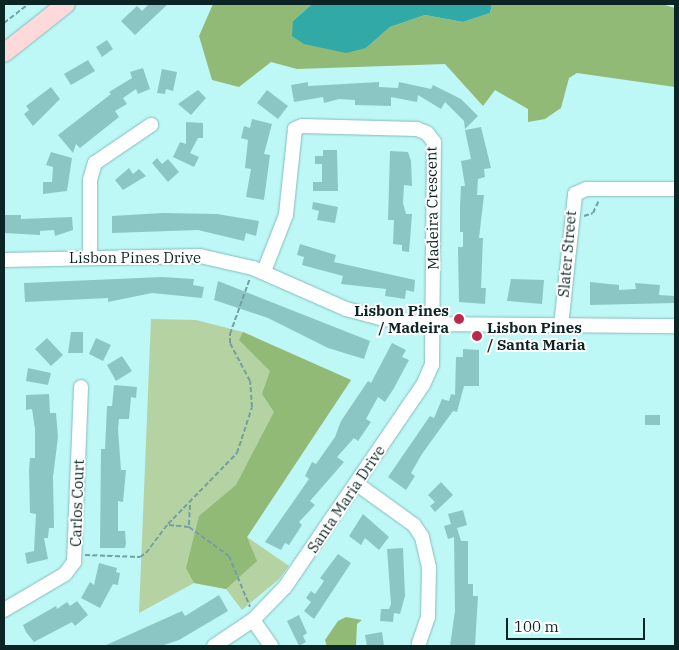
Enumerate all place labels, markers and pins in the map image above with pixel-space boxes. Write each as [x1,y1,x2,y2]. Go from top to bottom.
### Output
place label: Lisbon Pines / Madeira [354,301,449,336]
marker: Lisbon Pines / Madeira [453,313,465,325]
place label: Lisbon Pines / Santa Maria [487,318,585,353]
marker: Lisbon Pines / Santa Maria [471,330,483,342]

